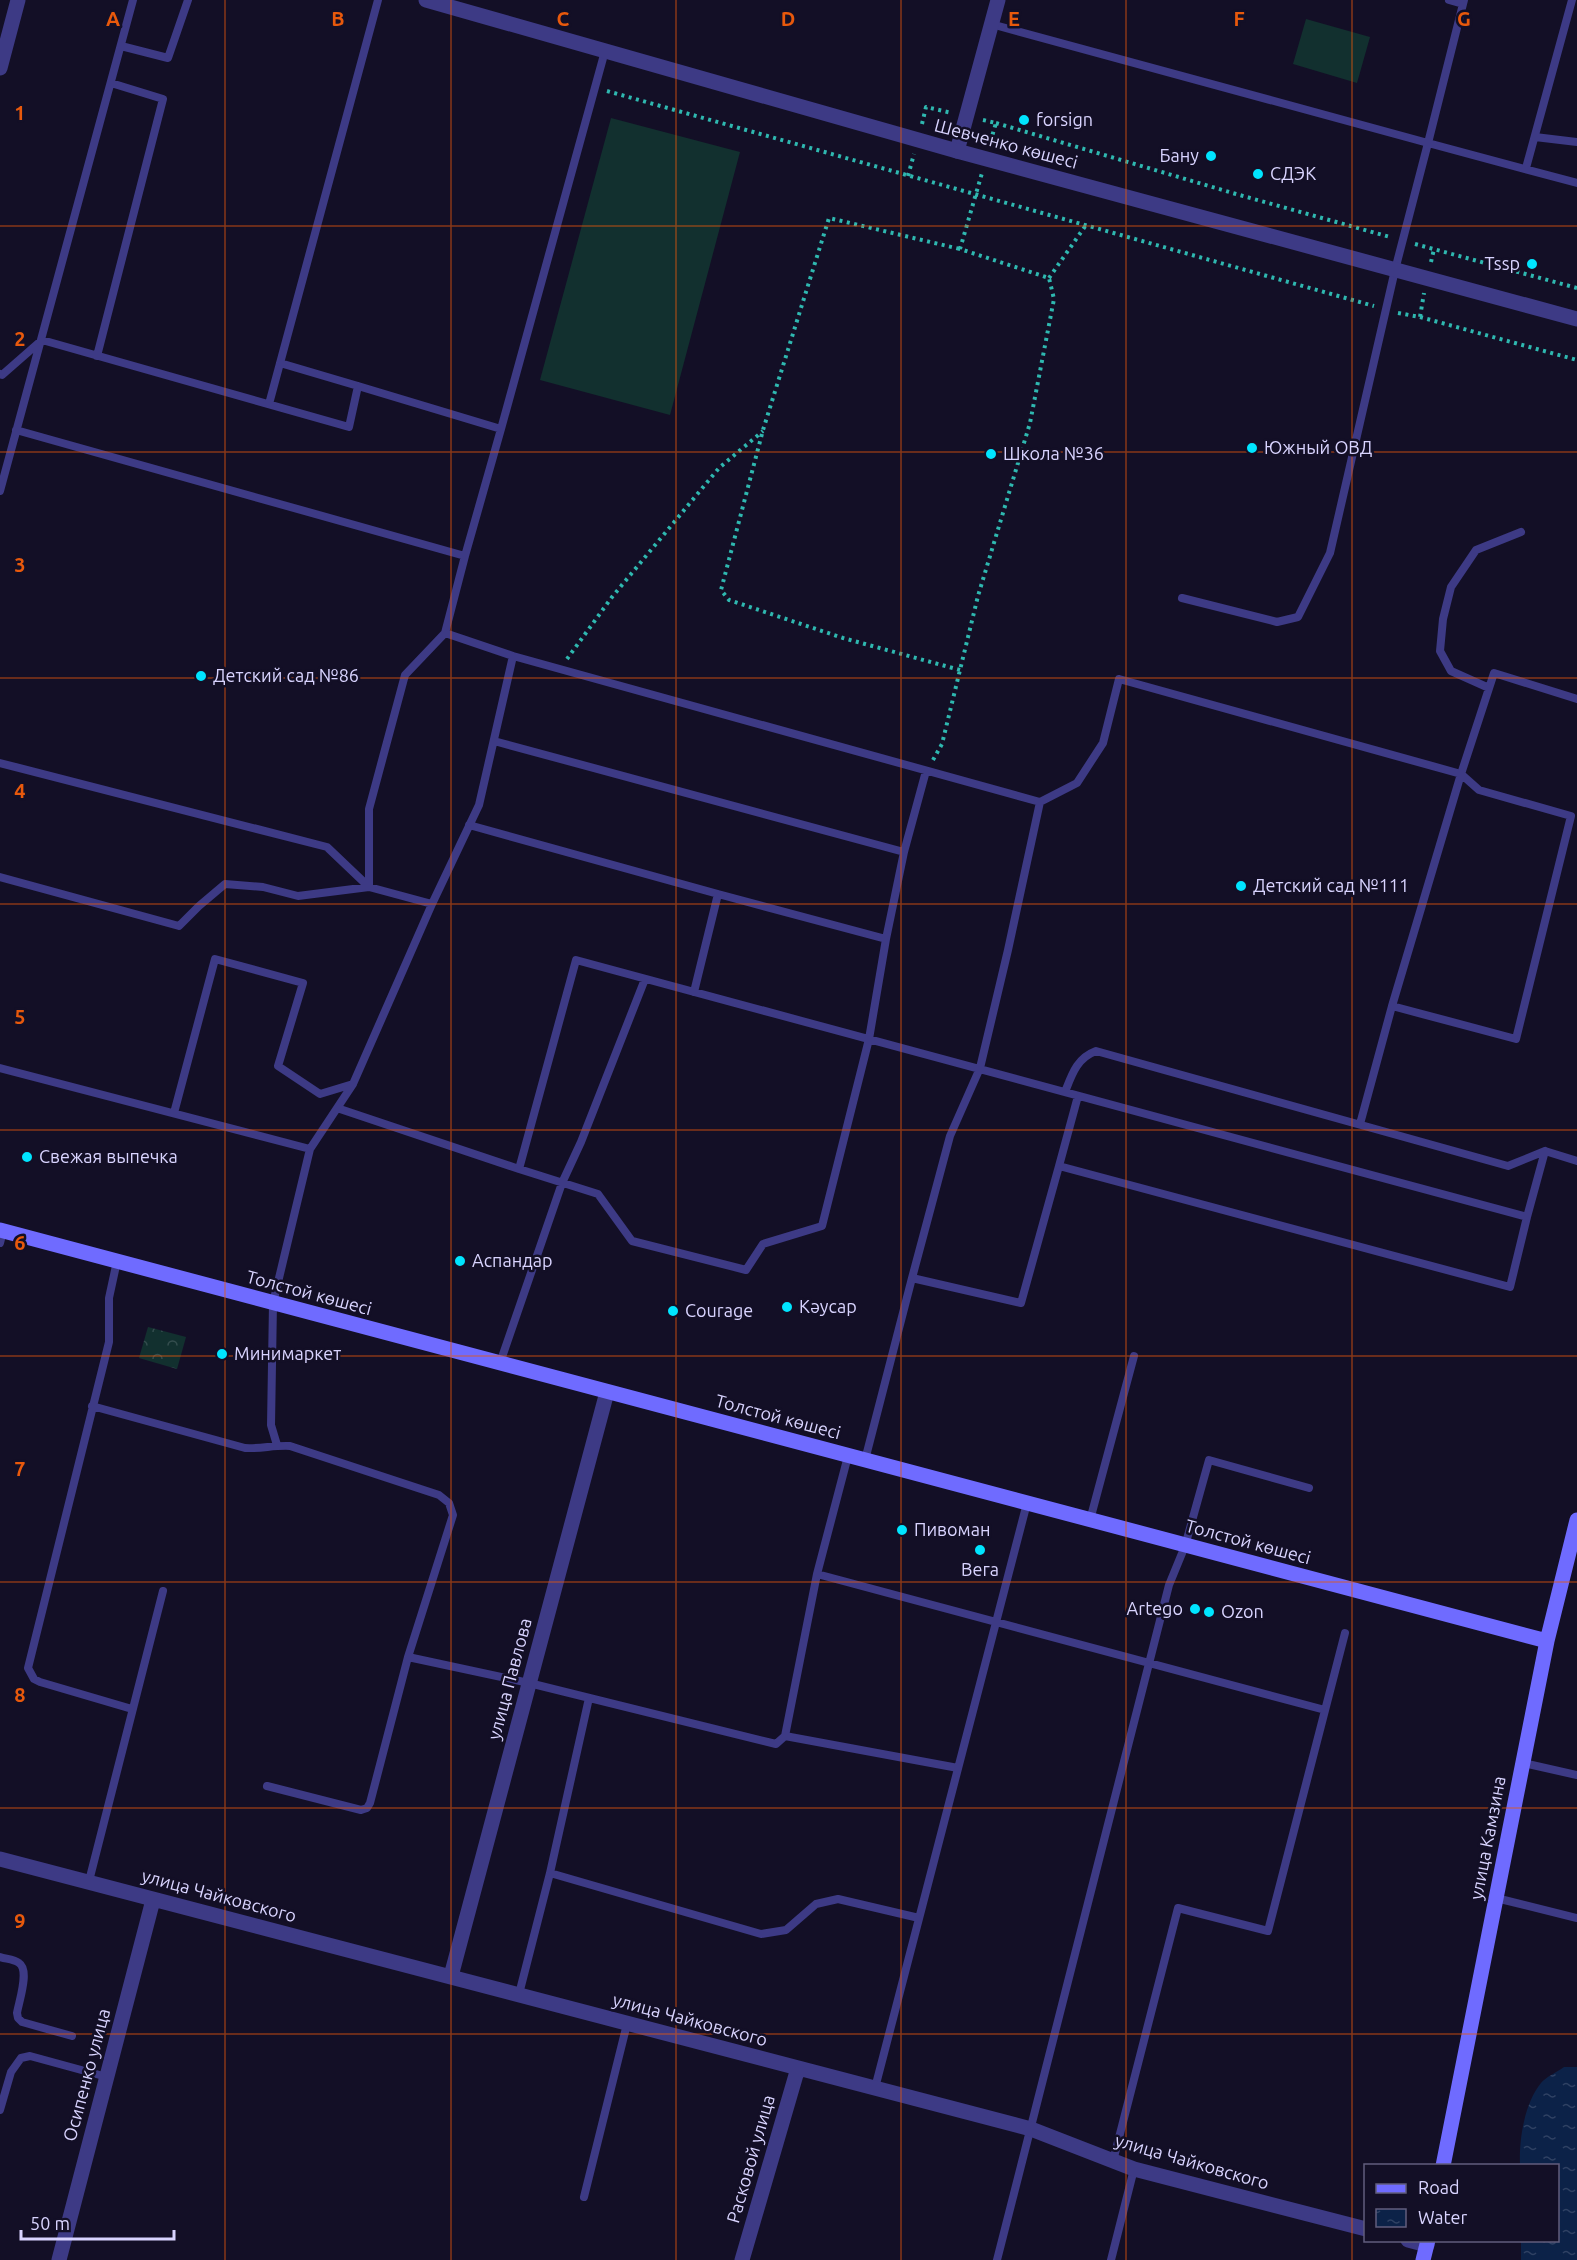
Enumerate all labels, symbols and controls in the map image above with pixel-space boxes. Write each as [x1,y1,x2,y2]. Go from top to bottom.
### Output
text: A [106,7,120,30]
text: B [331,7,345,30]
text: C [557,7,570,30]
text: D [781,7,795,30]
text: E [1008,7,1020,30]
text: F [1233,7,1245,30]
text: G [1457,7,1471,30]
text: 1 [14,101,26,124]
place label: forsign [1036,109,1093,129]
marker: forsign [1017,113,1031,127]
street label: Шевченко көшесі [932,114,1080,172]
place label: Бану [1159,145,1199,165]
marker: Бану [1204,149,1218,163]
place label: СДЭК [1270,163,1316,183]
marker: СДЭК [1251,167,1265,181]
place label: Tssp [1485,253,1520,273]
marker: Tssp [1525,257,1539,271]
text: 2 [14,327,26,350]
place label: Южный ОВД [1264,437,1372,457]
marker: Южный ОВД [1245,441,1259,455]
place label: Школа №36 [1003,443,1104,463]
marker: Школа №36 [984,447,998,461]
text: 3 [14,553,26,576]
place label: Детский сад №86 [213,665,359,685]
marker: Детский сад №86 [194,669,208,683]
text: 4 [14,779,26,802]
place label: Детский сад №111 [1253,875,1409,895]
marker: Детский сад №111 [1234,879,1248,893]
text: 5 [14,1005,26,1028]
place label: Свежая выпечка [39,1146,178,1166]
marker: Свежая выпечка [20,1150,34,1164]
text: 6 [14,1231,26,1254]
place label: Аспандар [472,1250,553,1270]
marker: Аспандар [453,1254,467,1268]
street label: Толстой көшесі [244,1266,374,1318]
place label: Кәусар [799,1296,857,1316]
place label: Courage [685,1300,753,1320]
marker: Кәусар [780,1300,794,1314]
marker: Courage [666,1304,680,1318]
place label: Минимаркет [234,1343,341,1363]
marker: Минимаркет [215,1347,229,1361]
street label: Толстой көшесі [713,1390,843,1442]
text: 7 [14,1457,26,1480]
street label: Толстой көшесі [1183,1515,1313,1567]
place label: Пивоман [914,1519,990,1539]
marker: Пивоман [895,1523,909,1537]
marker: Вега [973,1543,987,1557]
place label: Вега [961,1559,999,1579]
place label: Artego [1127,1598,1183,1618]
place label: Ozon [1221,1601,1264,1621]
marker: Artego [1188,1602,1202,1616]
marker: Ozon [1202,1605,1216,1619]
street label: улица Павлова [483,1616,535,1742]
text: 8 [14,1683,26,1706]
street label: улица Камзина [1465,1774,1509,1901]
street label: улица Чайковского [140,1865,299,1925]
text: 9 [14,1909,26,1932]
street label: улица Чайковского [611,1989,770,2049]
street label: Осипенко улица [59,2006,113,2143]
street label: Расковой улица [722,2092,778,2225]
street label: улица Чайковского [1113,2129,1272,2193]
legend [1364,2164,1559,2242]
text: Road [1418,2177,1460,2197]
scale bar [21,2203,174,2241]
text: Water [1418,2207,1468,2227]
text: 50 m [30,2213,70,2233]

